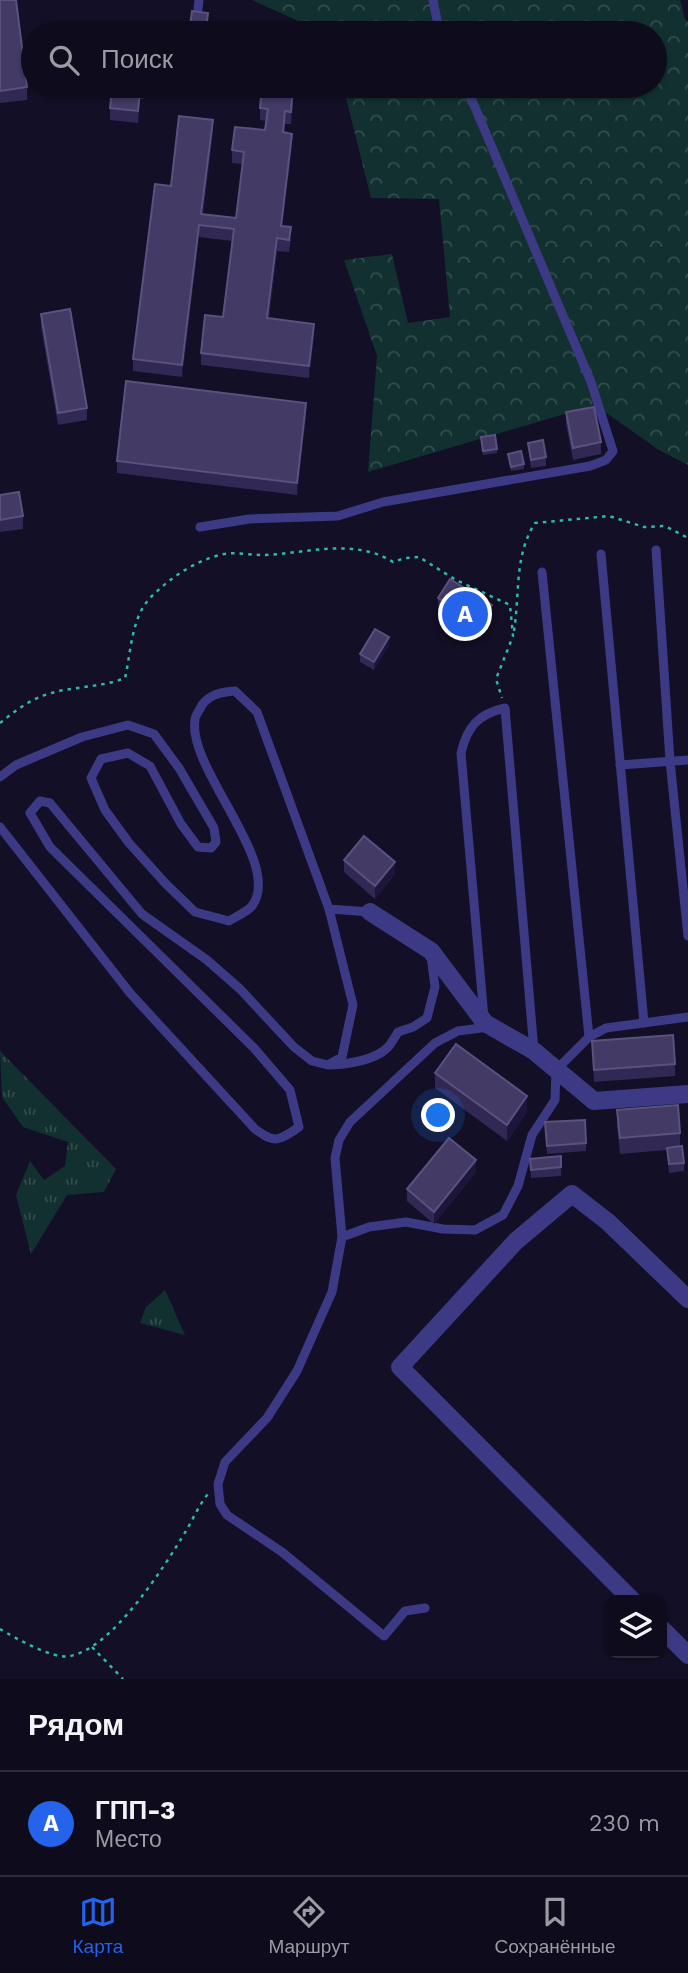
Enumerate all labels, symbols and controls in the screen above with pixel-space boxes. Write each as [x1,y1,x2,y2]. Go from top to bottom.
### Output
search box [21,21,667,98]
icon: search [45,41,83,79]
text: Поиск [101,44,173,74]
pin: A [442,588,488,640]
your location [421,1098,455,1132]
map controls [604,1595,667,1658]
button: layers [604,1595,667,1658]
text: Рядом [28,1707,124,1742]
text: ГПП-3 [95,1795,176,1825]
text: A [43,1810,59,1837]
text: 230 m [589,1810,660,1837]
text: Место [95,1826,162,1853]
tab: Карта [73,1893,123,1958]
tab: Маршрут [268,1893,349,1958]
tab: Сохранённые [494,1893,615,1958]

